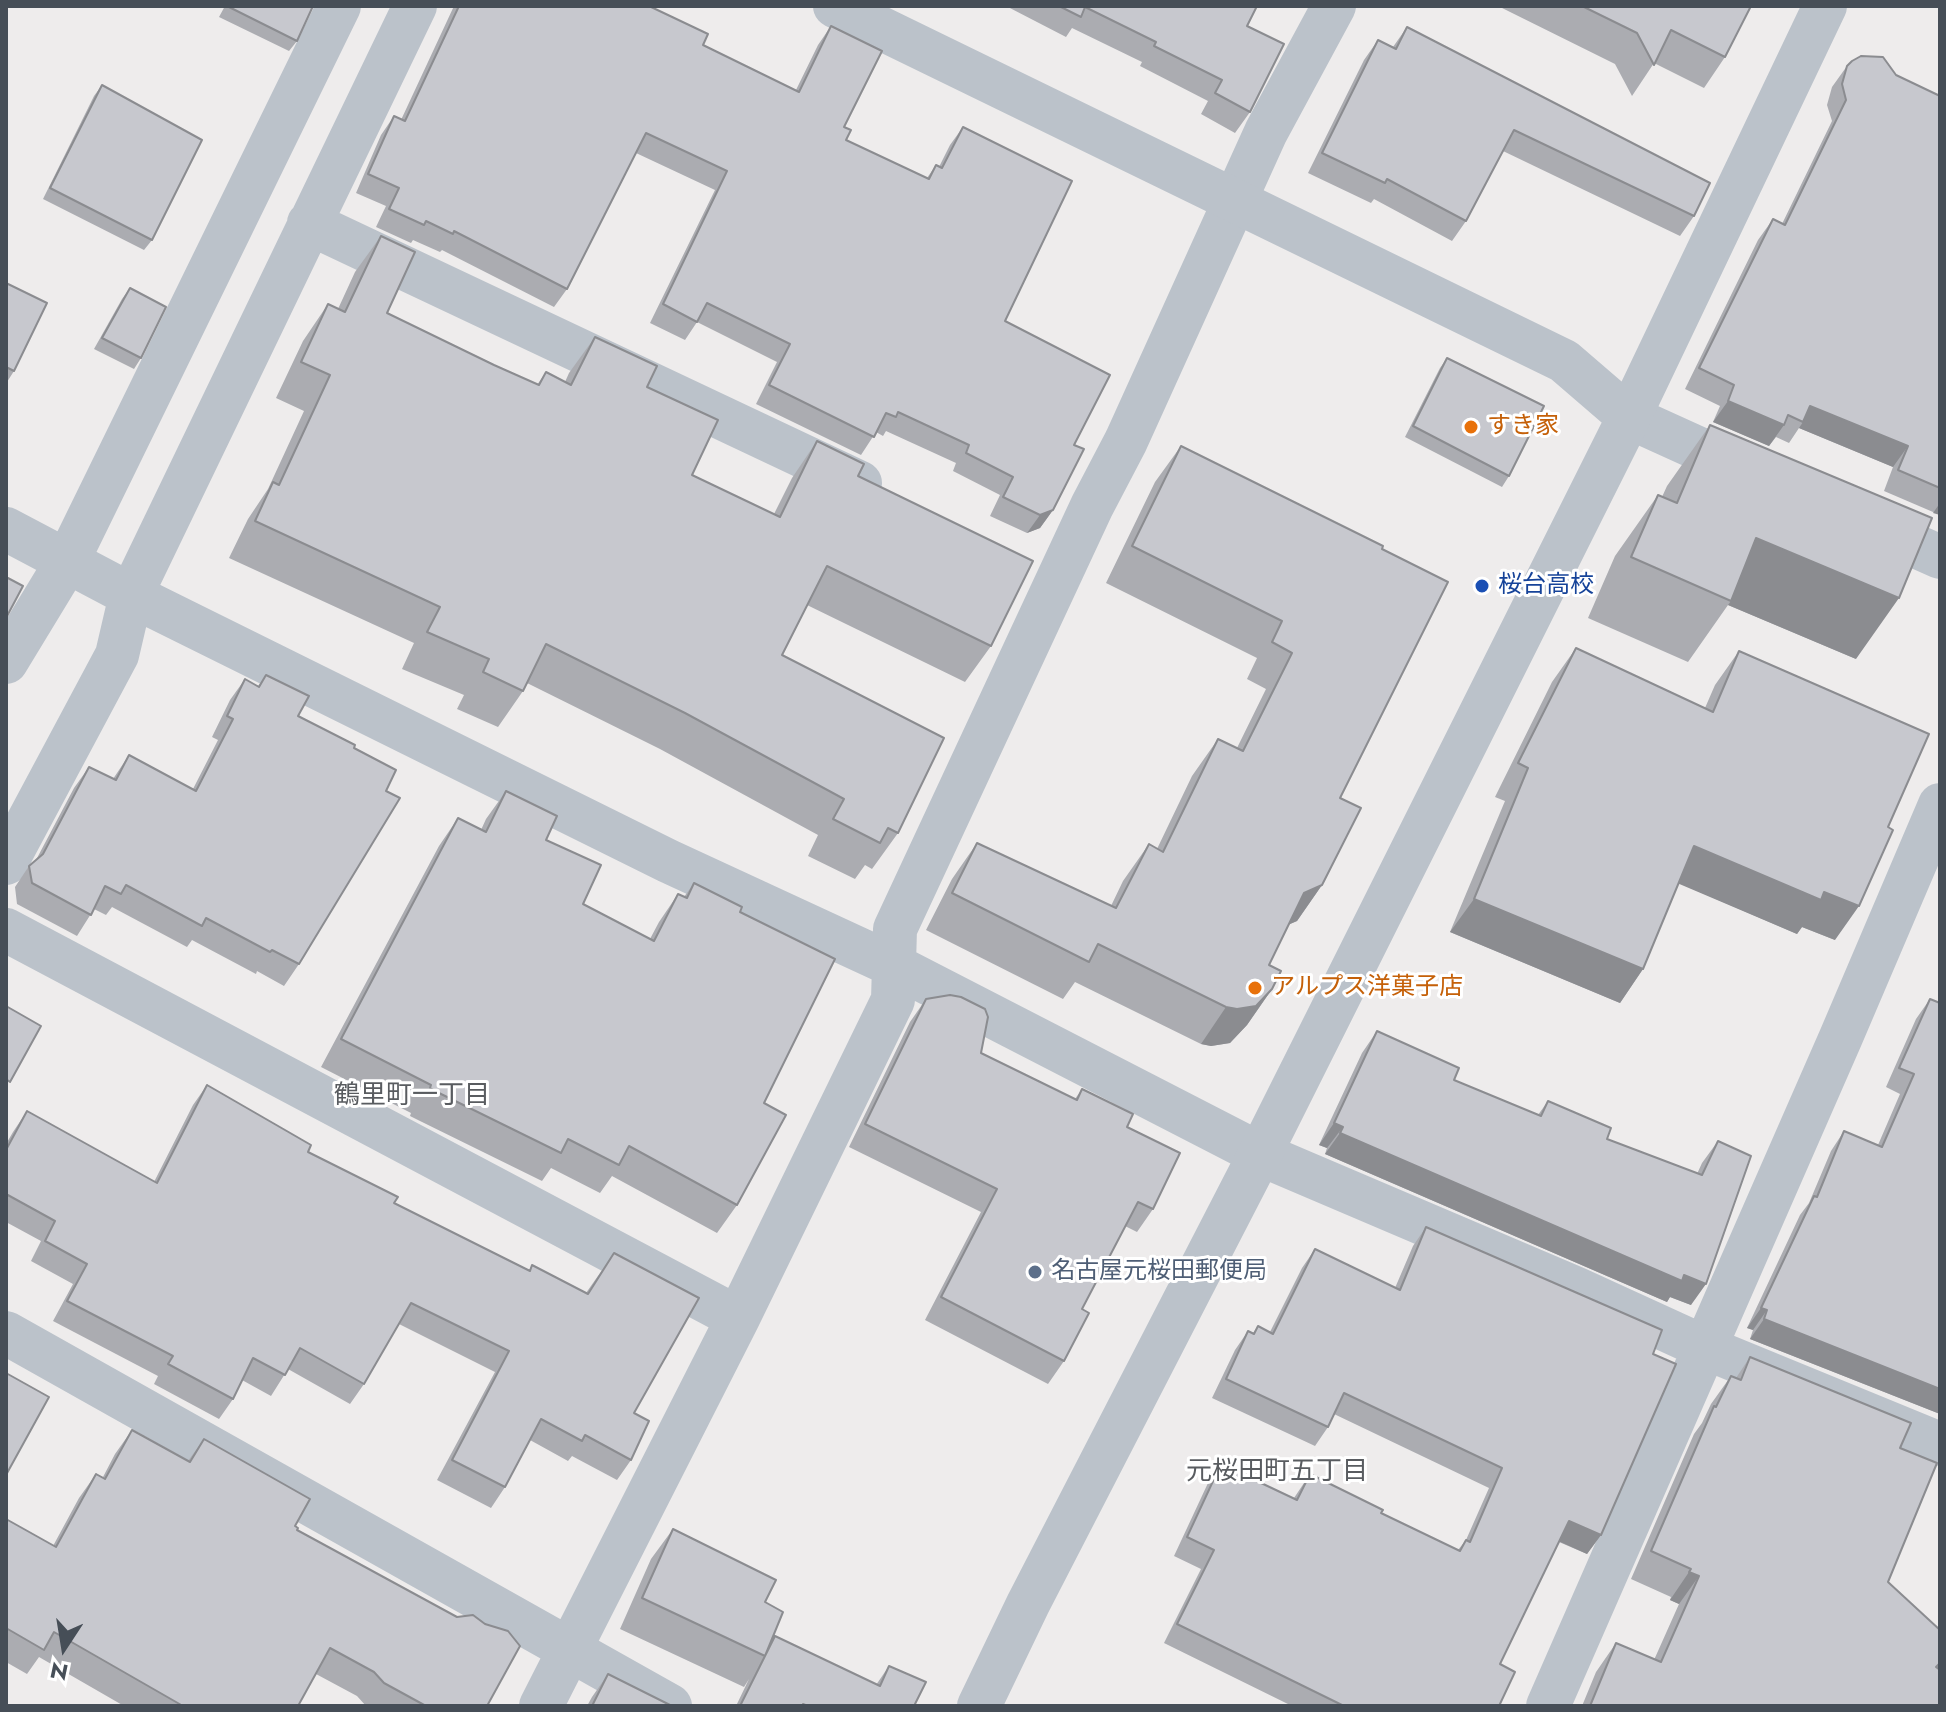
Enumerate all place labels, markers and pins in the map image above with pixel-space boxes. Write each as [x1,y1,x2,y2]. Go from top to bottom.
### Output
place label: すき家 [1487,413,1559,441]
marker: すき家 [1462,418,1480,436]
place label: 桜台高校 [1498,572,1594,600]
marker: 桜台高校 [1473,577,1491,595]
place label: アルプス洋菓子店 [1271,974,1463,1002]
marker: アルプス洋菓子店 [1246,979,1264,997]
place label: 名古屋元桜田郵便局 [1051,1258,1267,1286]
marker: 名古屋元桜田郵便局 [1026,1263,1044,1281]

